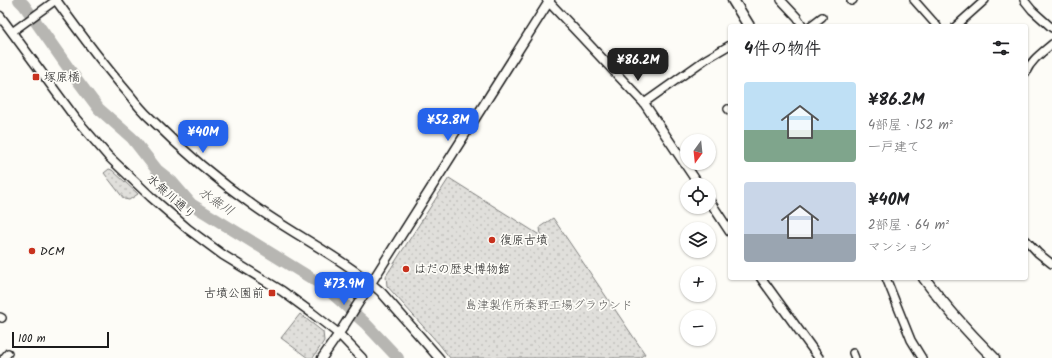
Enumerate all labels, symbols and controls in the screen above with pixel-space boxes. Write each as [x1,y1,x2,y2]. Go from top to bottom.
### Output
text: 4件の物件 [744,36,821,63]
icon: filters [990,37,1012,59]
pin: ¥86.2M [605,48,671,82]
text: ¥86.2M [616,50,660,71]
place label: 塚原橋 [44,68,80,87]
marker: 塚原橋 [31,72,41,82]
text: ¥86.2M [868,87,925,114]
icon: home [776,98,824,146]
pin: ¥52.8M [415,108,481,142]
text: ¥52.8M [427,110,469,131]
text: 4部屋 · 152 m² [868,115,953,136]
pin: ¥40M [179,120,227,154]
text: ¥40M [187,122,219,143]
north arrow [680,134,716,170]
map controls [680,134,716,346]
text: 一戸建て [868,137,920,158]
street label: 水無川通り [142,170,200,224]
button: locate [680,178,716,214]
water label: 水無川 [194,182,238,222]
text: ¥40M [868,187,909,214]
icon: home [776,198,824,246]
text: 2部屋 · 64 m² [868,215,949,236]
button: layers [680,222,716,258]
place label: 復原古墳 [500,231,548,250]
marker: 復原古墳 [487,235,497,245]
text: マンション [868,237,932,258]
place label: DCM [40,242,65,261]
marker: DCM [27,246,37,256]
place label: はだの歴史博物館 [414,260,510,279]
marker: はだの歴史博物館 [401,264,411,274]
button: + [680,266,716,302]
pin: ¥73.9M [311,272,377,306]
text: ¥73.9M [324,274,364,295]
place label: 古墳公園前 [204,284,264,303]
marker: 古墳公園前 [267,288,277,298]
park label: 島津製作所秦野工場グラウンド [465,296,633,315]
button: − [680,310,716,346]
scale bar [12,330,109,349]
text: 100 m [18,330,46,348]

